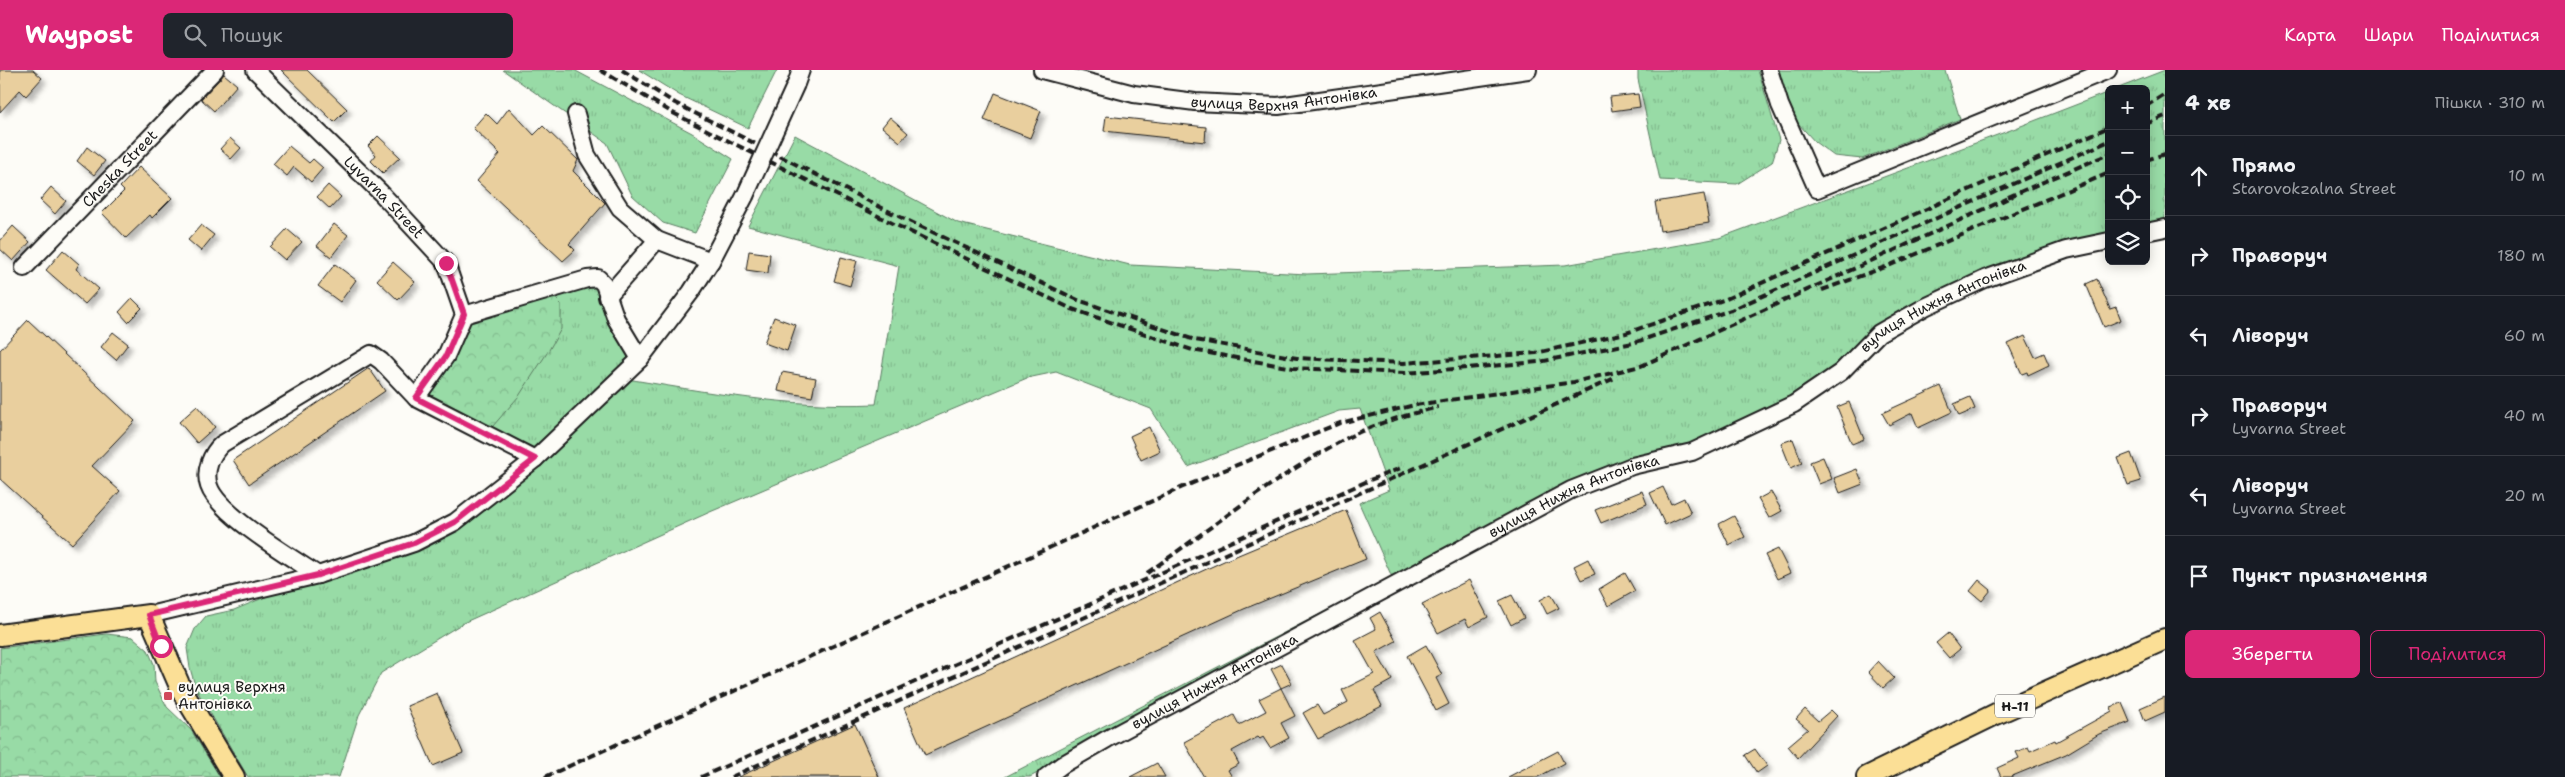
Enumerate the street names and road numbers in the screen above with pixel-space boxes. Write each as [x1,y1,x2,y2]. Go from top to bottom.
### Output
street label: вулиця Верхня Антонівка [1190,82,1379,116]
street label: Cheska Street [78,126,162,212]
street label: Lyvarna Street [339,152,428,243]
street label: вулиця Нижня Антонівка [1855,255,2029,357]
street label: вулиця Нижня Антонівка [1485,450,1662,542]
street label: вулиця Нижня Антонівка [1128,628,1302,734]
road number: Н-11 [1995,694,2035,718]

